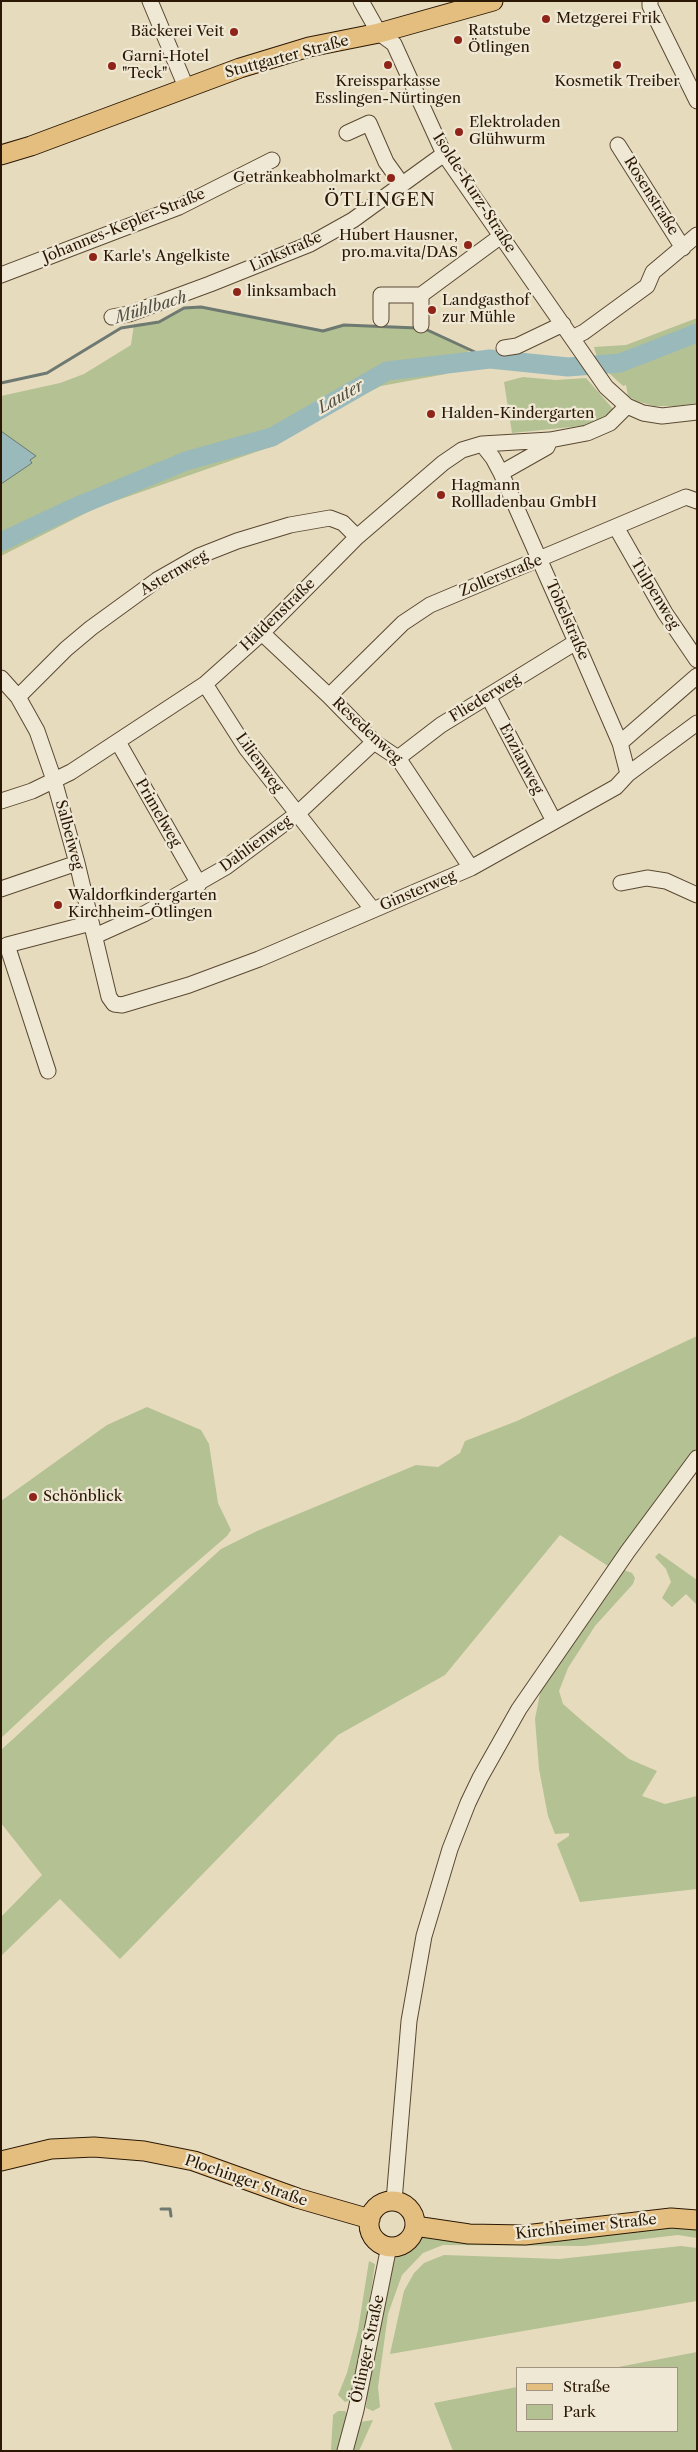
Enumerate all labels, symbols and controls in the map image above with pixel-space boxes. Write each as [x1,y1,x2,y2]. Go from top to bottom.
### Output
place label: Metzgerei Frik [556,10,661,28]
marker: Metzgerei Frik [540,13,552,25]
place label: Ratstube Ötlingen [468,22,531,57]
place label: Bäckerei Veit [130,23,224,41]
marker: Bäckerei Veit [228,26,240,38]
street label: Stuttgarter Straße [223,32,351,82]
marker: Ratstube Ötlingen [452,34,464,46]
place label: Garni-Hotel "Teck" [122,48,209,83]
marker: Kreissparkasse Esslingen-Nürtingen [382,59,394,71]
marker: Kosmetik Treiber [611,59,623,71]
marker: Garni-Hotel "Teck" [106,60,118,72]
place label: Kreissparkasse Esslingen-Nürtingen [315,73,461,108]
place label: Kosmetik Treiber [555,73,679,91]
place label: Elektroladen Glühwurm [469,114,561,149]
marker: Elektroladen Glühwurm [453,126,465,138]
street label: Isolde-Kurz-Straße [429,130,519,256]
street label: Rosenstraße [620,153,682,239]
place label: Getränkeabholmarkt [233,169,381,187]
marker: Getränkeabholmarkt [385,172,397,184]
street label: Johannes-Kepler-Straße [40,185,208,267]
district label: ÖTLINGEN [323,190,437,212]
place label: Hubert Hausner, pro.ma.vita/DAS [339,227,458,262]
street label: Linkstraße [247,228,325,276]
marker: Hubert Hausner, pro.ma.vita/DAS [462,239,474,251]
place label: Karle's Angelkiste [103,248,230,266]
marker: Karle's Angelkiste [87,251,99,263]
place label: linksambach [247,283,337,301]
marker: linksambach [231,286,243,298]
water label: Mühlbach [113,288,189,328]
place label: Landgasthof zur Mühle [442,292,530,327]
marker: Landgasthof zur Mühle [426,304,438,316]
water label: Lauter [315,376,367,418]
place label: Halden-Kindergarten [441,405,594,423]
marker: Halden-Kindergarten [425,408,437,420]
place label: Hagmann Rollladenbau GmbH [451,477,597,512]
marker: Hagmann Rollladenbau GmbH [435,489,447,501]
street label: Asternweg [137,546,211,600]
street label: Zollerstraße [457,551,545,601]
street label: Tulpenweg [627,555,683,633]
street label: Haldenstraße [237,575,319,655]
street label: Tobelstraße [541,577,593,663]
street label: Fliederweg [446,670,524,726]
street label: Resedenweg [328,694,406,768]
street label: Enzianweg [495,721,547,797]
street label: Lilienweg [231,730,287,796]
street label: Primelweg [131,776,185,850]
street label: Salbeiweg [51,798,87,872]
street label: Dahlienweg [217,812,295,876]
street label: Ginsterweg [377,867,459,915]
place label: Waldorfkindergarten Kirchheim-Ötlingen [68,887,217,922]
marker: Waldorfkindergarten Kirchheim-Ötlingen [52,899,64,911]
place label: Schönblick [43,1488,122,1506]
marker: Schönblick [27,1491,39,1503]
street label: Plochinger Straße [182,2152,310,2210]
street label: Kirchheimer Straße [514,2211,658,2243]
street label: Ötlinger Straße [348,2293,388,2405]
legend [516,2367,678,2432]
text: Straße [563,2377,610,2396]
text: Park [563,2402,596,2421]

